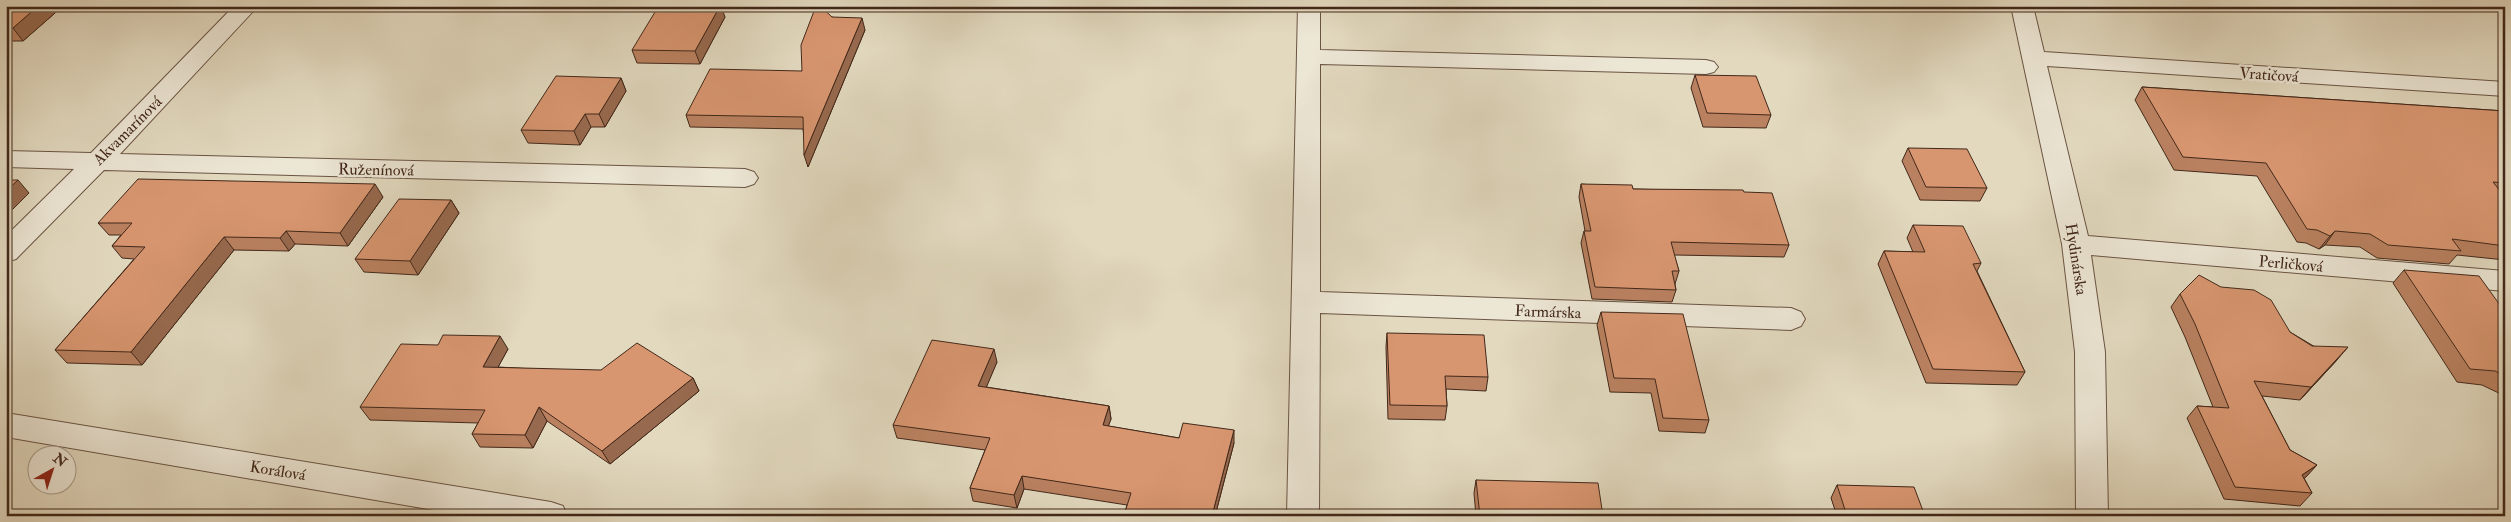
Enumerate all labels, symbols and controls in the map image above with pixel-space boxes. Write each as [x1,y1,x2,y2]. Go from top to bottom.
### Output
street label: Vratičová [2239,63,2300,87]
street label: Akvamarínová [88,92,167,170]
street label: Ruženínová [338,159,414,181]
street label: Hydinárska [2060,222,2092,297]
street label: Perličková [2258,251,2324,277]
street label: Farmárska [1514,301,1582,323]
north arrow [28,444,78,494]
text: N [49,449,70,471]
street label: Korálová [249,457,308,485]

